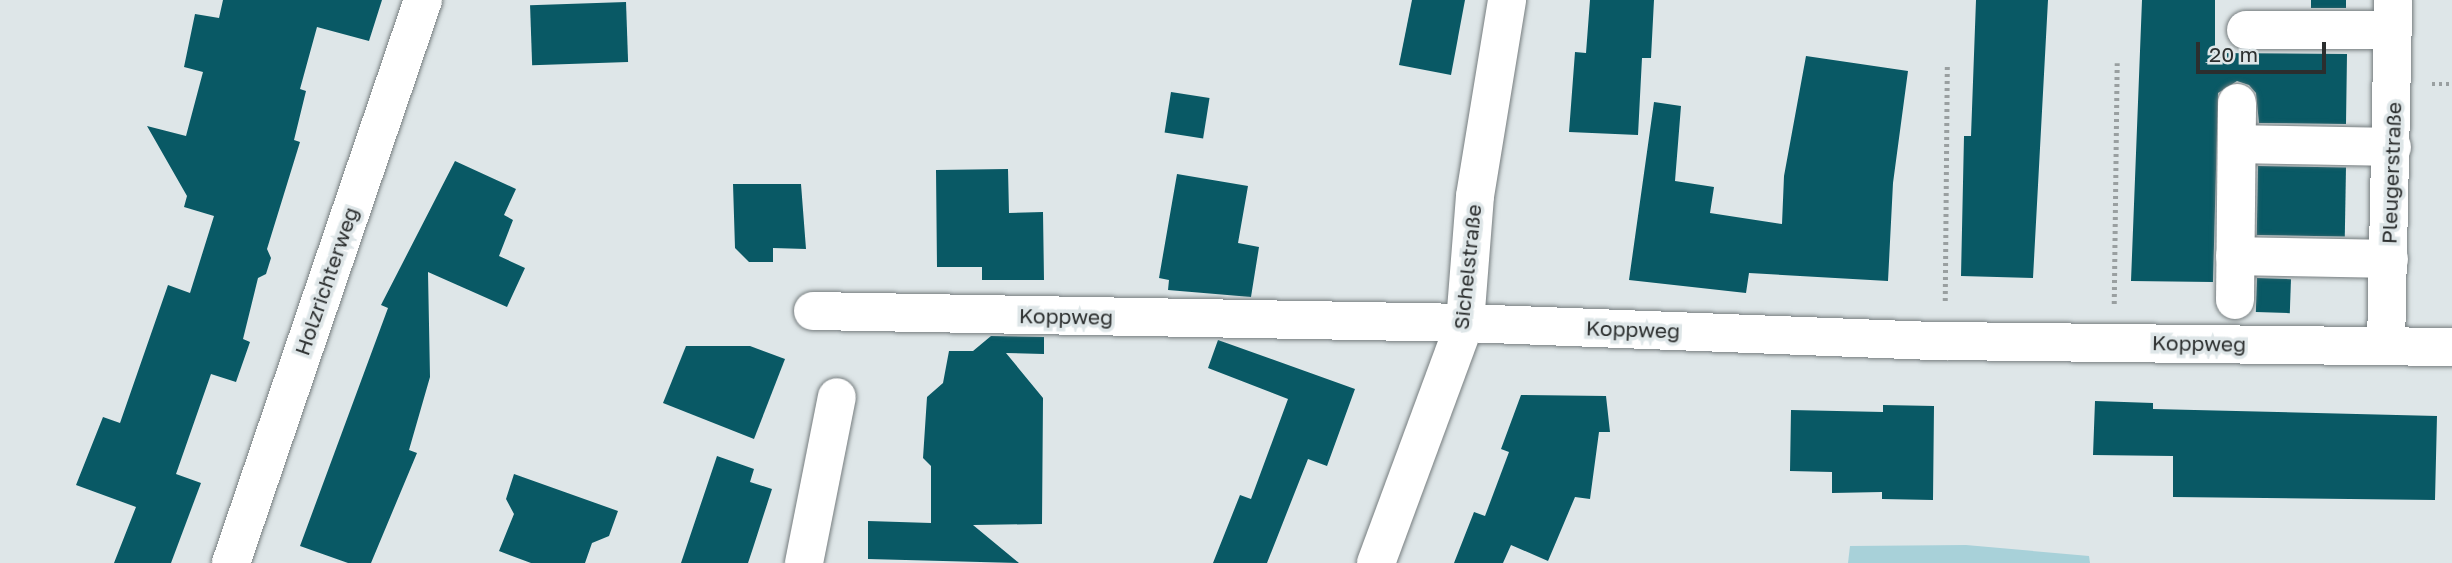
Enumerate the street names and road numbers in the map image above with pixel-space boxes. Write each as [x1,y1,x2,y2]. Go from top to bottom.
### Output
street label: Pleugerstraße [2376,102,2406,244]
street label: Sichelstraße [1448,203,1486,331]
street label: Holzrichterweg [289,204,363,358]
street label: Koppweg [1019,303,1113,329]
street label: Koppweg [1585,315,1681,343]
street label: Koppweg [2152,330,2246,356]

